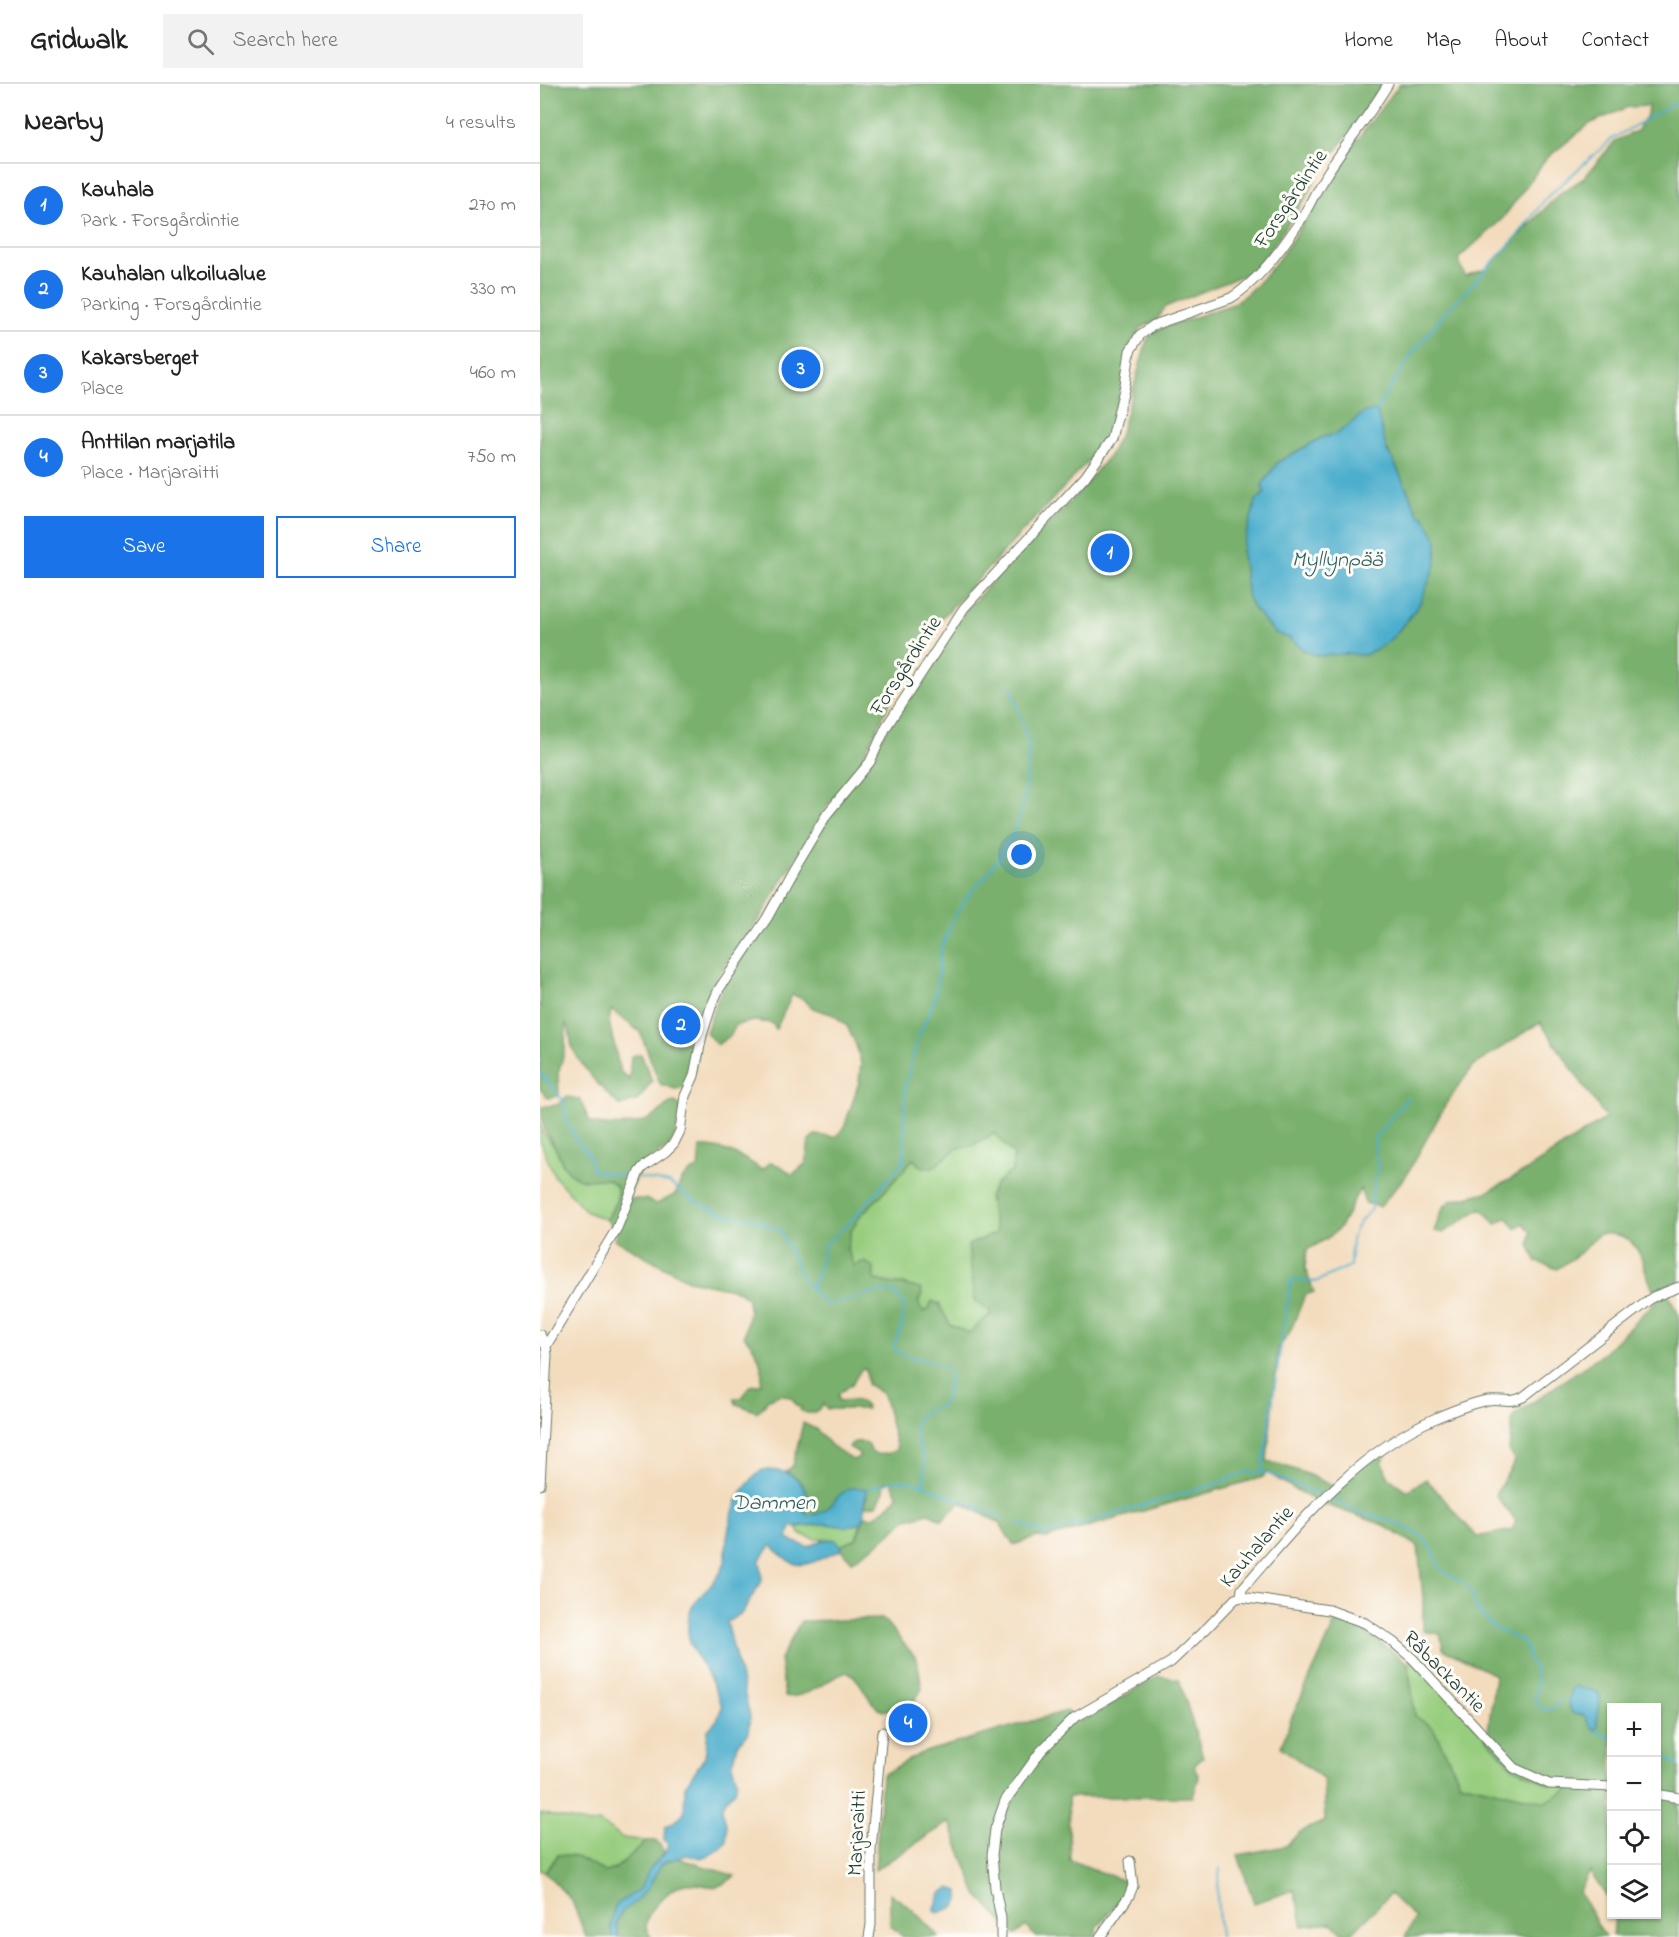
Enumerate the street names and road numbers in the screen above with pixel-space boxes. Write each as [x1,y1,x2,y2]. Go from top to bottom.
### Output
street label: Forsgårdintie [1247,143,1338,256]
street label: Forsgårdintie [863,610,952,724]
street label: Kauhalantie [1213,1499,1302,1595]
street label: Råbackantie [1396,1624,1492,1721]
street label: Marjaraitti [841,1790,875,1877]

